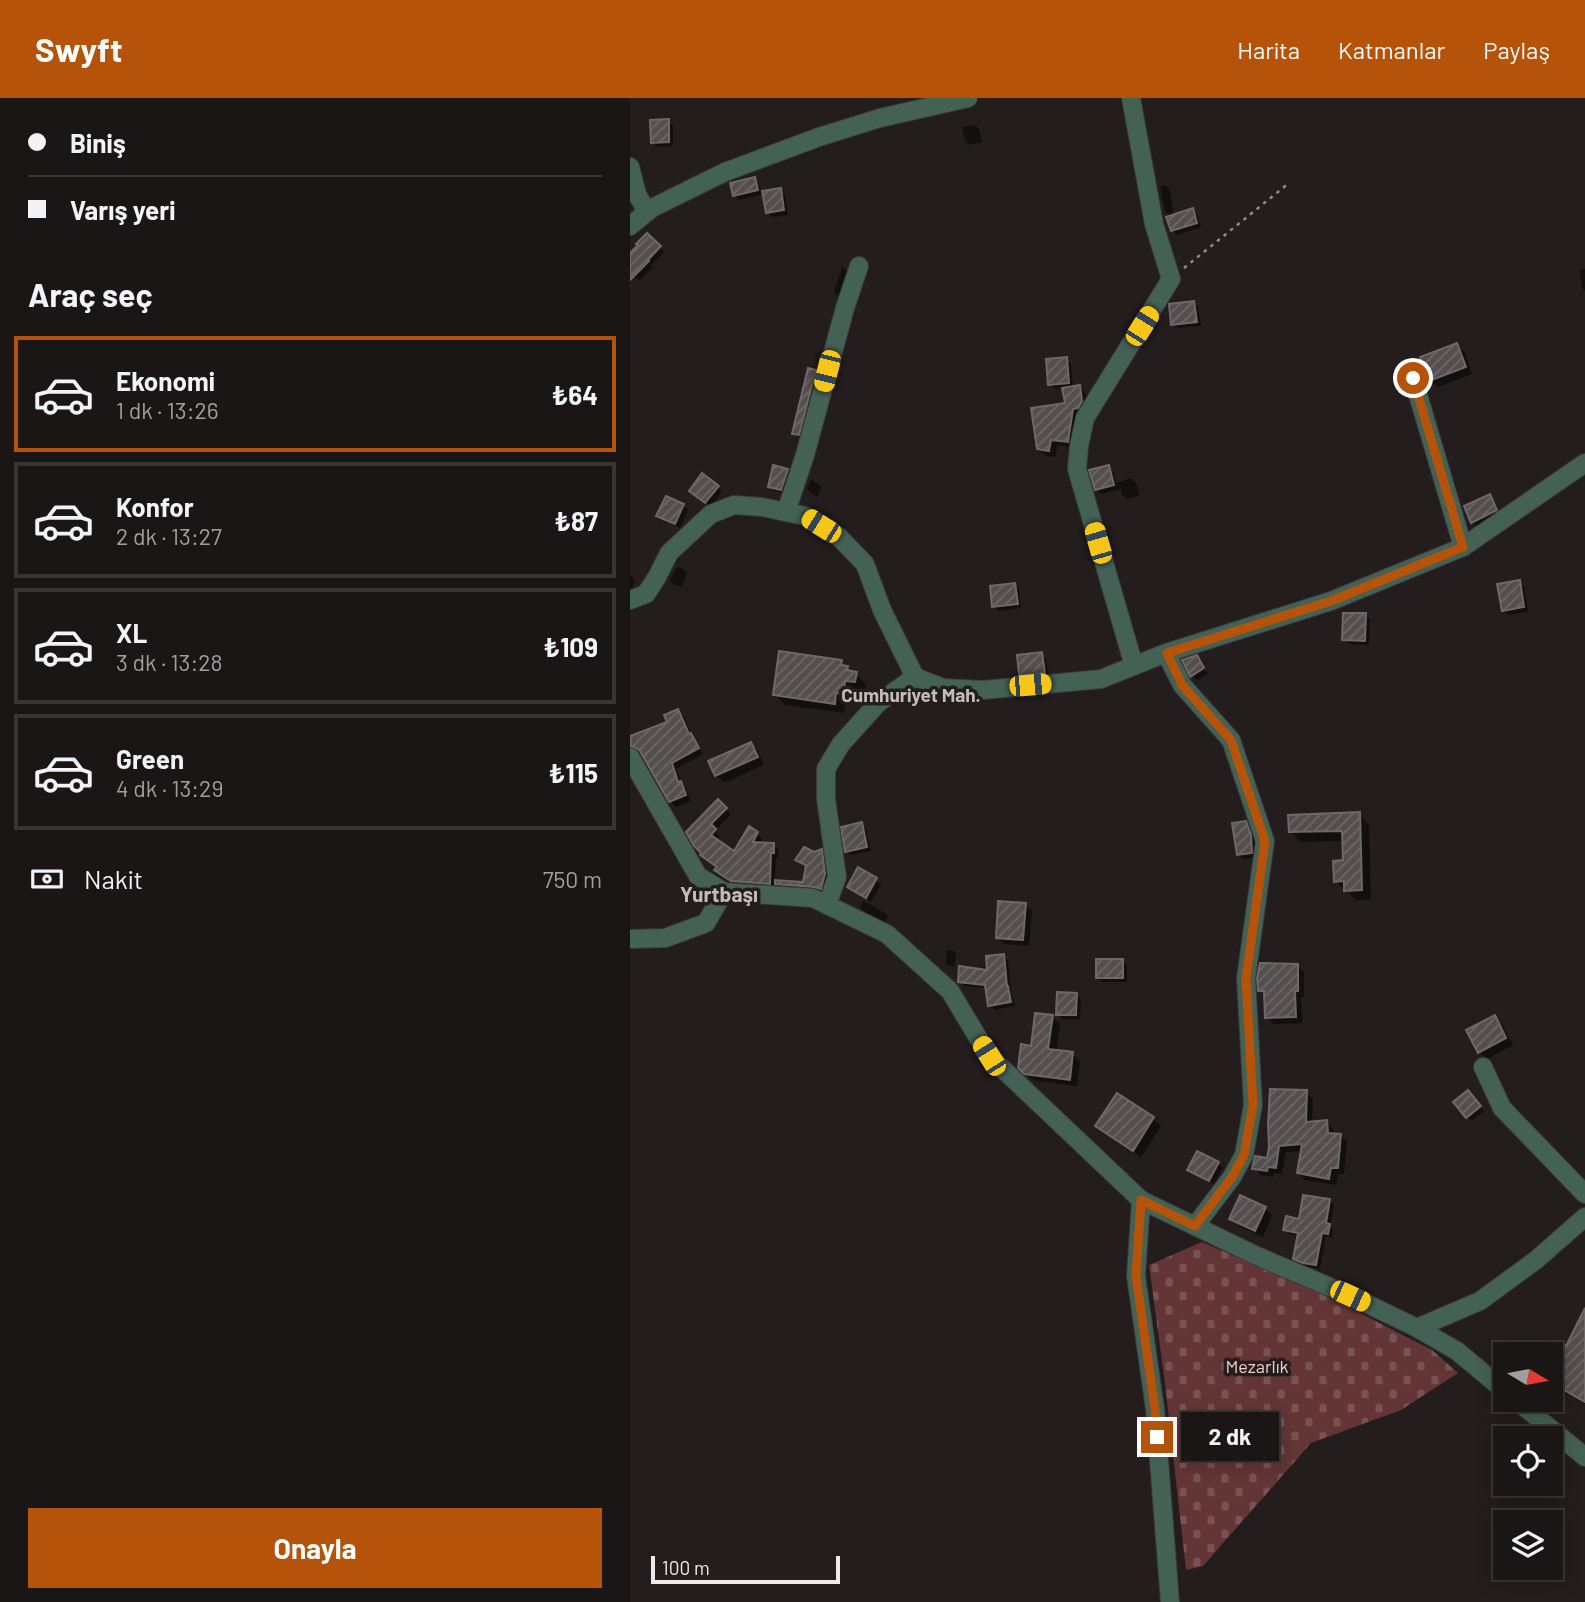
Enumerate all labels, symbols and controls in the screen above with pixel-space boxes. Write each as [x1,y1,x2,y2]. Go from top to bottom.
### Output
text: Swyft [35,29,122,69]
text: Harita [1237,35,1300,64]
text: Katmanlar [1338,35,1445,64]
text: Paylaş [1483,35,1550,64]
text: Biniş [70,127,126,158]
text: Varış yeri [70,194,175,225]
text: Araç seç [28,275,153,313]
car [1122,303,1163,349]
car [812,348,843,394]
route start [1397,362,1429,394]
icon: car [32,363,95,426]
text: Ekonomi [116,365,215,396]
text: ₺64 [551,379,598,410]
text: 1 dk · 13:26 [116,396,219,424]
icon: car [32,489,95,552]
text: Konfor [116,491,194,522]
text: ₺87 [554,505,598,536]
car [798,506,845,546]
car [1083,520,1114,566]
text: 2 dk · 13:27 [116,522,222,550]
icon: car [32,615,95,678]
text: XL [116,617,147,648]
text: ₺109 [543,631,598,662]
text: 3 dk · 13:28 [116,648,223,676]
car [1009,673,1052,697]
district label: Cumhuriyet Mah. [841,683,981,706]
icon: car [32,741,95,804]
text: Green [116,743,184,774]
text: ₺115 [549,757,598,788]
text: 4 dk · 13:29 [116,774,223,802]
icon: cash [28,860,66,898]
text: Nakit [84,863,143,894]
text: 750 m [543,865,602,893]
district label: Yurtbaşı [680,881,758,906]
car [969,1033,1010,1079]
car [1327,1278,1374,1314]
north arrow [1493,1342,1563,1412]
map controls [1493,1342,1563,1580]
park label: Mezarlık [1225,1355,1289,1377]
callout: 2 dk [1182,1412,1280,1462]
route end [1141,1421,1173,1453]
text: 2 dk [1209,1422,1251,1450]
button: locate [1493,1426,1563,1496]
button: Onayla [28,1508,602,1588]
button: layers [1493,1510,1563,1580]
scale bar [651,1553,840,1585]
text: 100 m [662,1556,710,1579]

